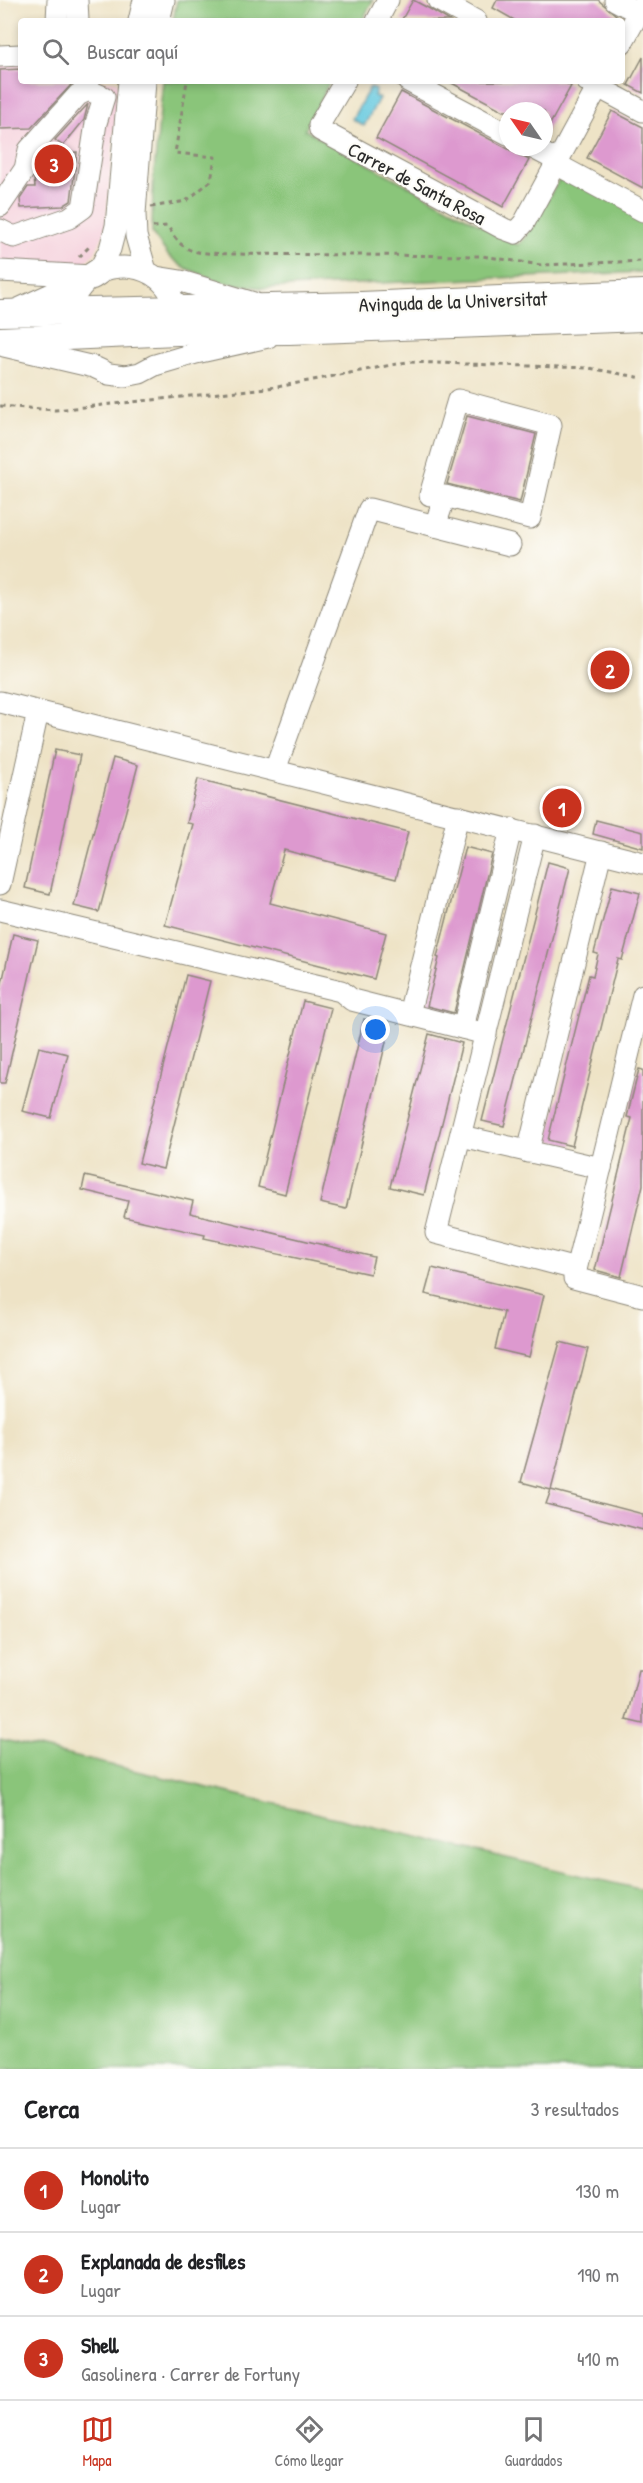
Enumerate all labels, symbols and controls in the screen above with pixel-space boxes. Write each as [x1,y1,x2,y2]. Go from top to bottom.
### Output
search box [18,18,625,84]
icon: search [39,35,72,68]
text: Buscar aquí [87,36,179,66]
north arrow [499,102,553,156]
street label: Carrer de Santa Rosa [343,135,491,231]
pin: 3 [34,142,74,186]
street label: Avinguda de la Universitat [358,284,549,318]
pin: 2 [590,648,630,692]
pin: 1 [542,786,582,830]
your location [361,1015,390,1044]
text: Cerca [24,2091,79,2126]
text: 3 resultados [530,2095,619,2122]
text: Monolito [81,2162,149,2192]
text: 1 [40,2177,47,2204]
text: 130 m [576,2177,619,2204]
text: Lugar [81,2192,121,2219]
text: Explanada de desfiles [81,2246,245,2276]
text: 2 [39,2261,48,2288]
text: 190 m [577,2261,619,2288]
text: Lugar [81,2276,121,2303]
text: Shell [81,2330,119,2360]
text: 3 [39,2345,48,2372]
text: 410 m [577,2345,619,2372]
text: Gasolinera · Carrer de Fortuny [81,2360,300,2387]
tab: Mapa [81,2413,114,2471]
tab: Cómo llegar [275,2413,344,2471]
tab: Guardados [505,2413,562,2471]

